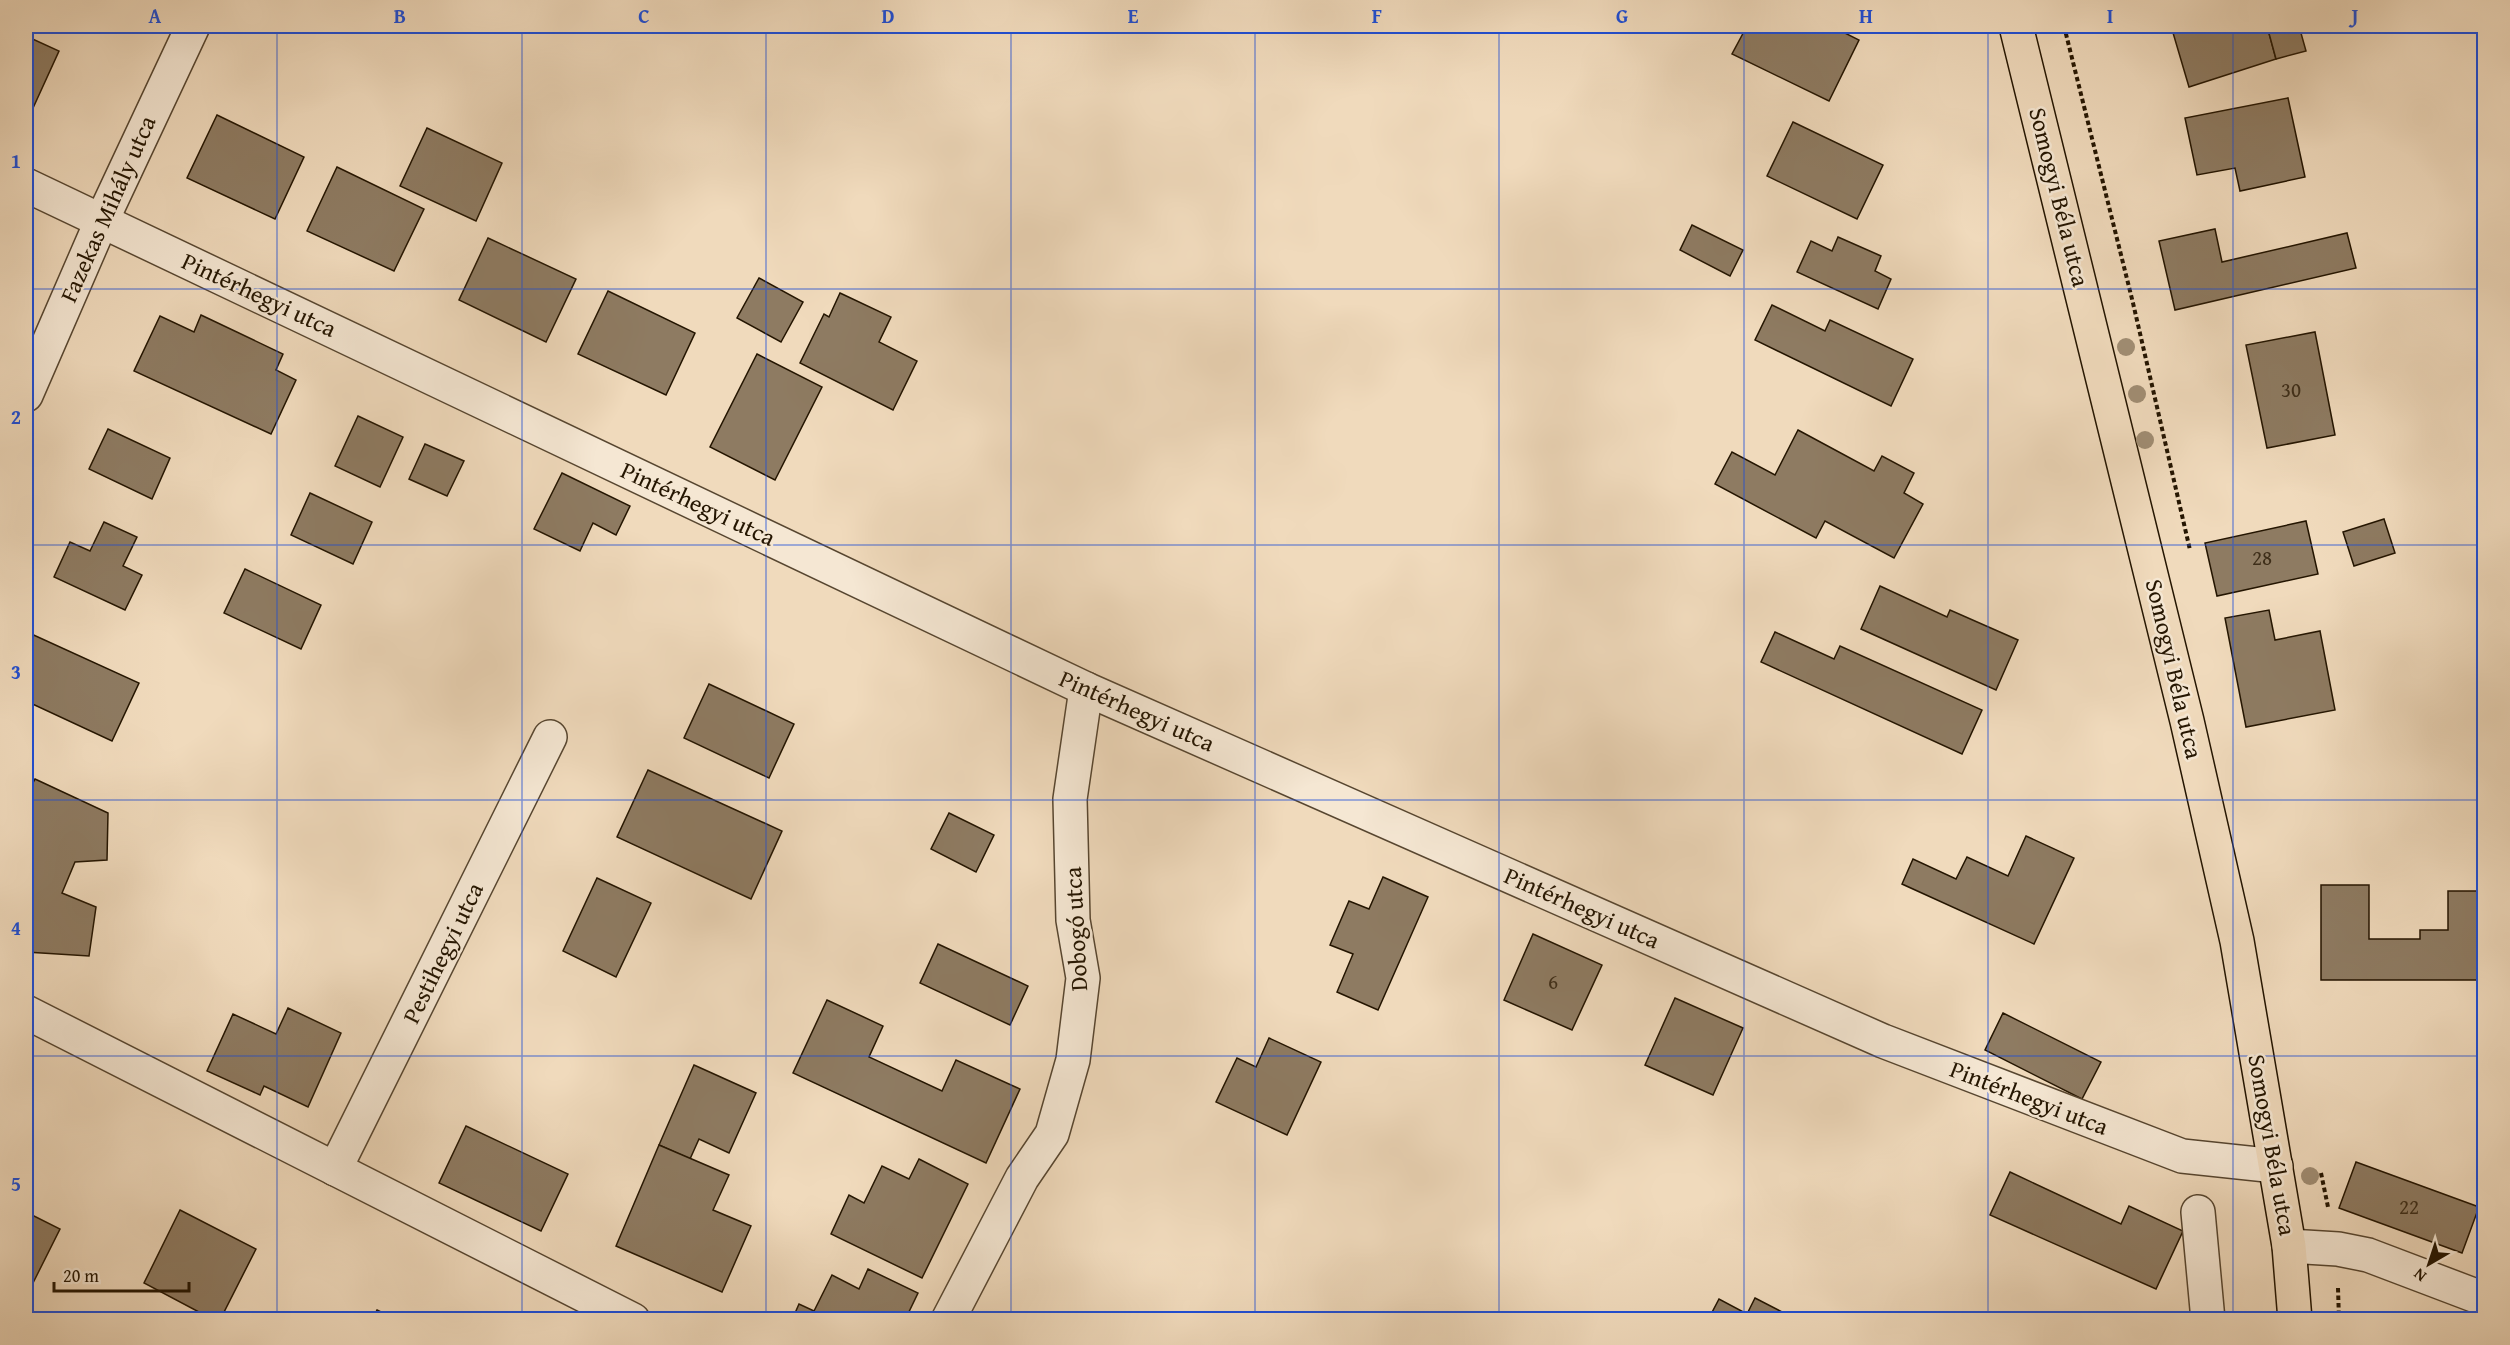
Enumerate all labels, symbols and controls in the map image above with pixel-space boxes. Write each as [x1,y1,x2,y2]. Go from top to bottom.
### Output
text: A [149,1,162,30]
text: B [394,1,406,30]
text: C [638,1,650,30]
text: D [881,1,895,30]
text: E [1128,1,1139,30]
text: F [1372,1,1382,30]
text: G [1616,1,1628,30]
text: H [1859,1,1873,30]
text: I [2107,1,2113,30]
text: J [2349,1,2359,30]
street label: Somogyi Béla utca [2020,104,2099,291]
street label: Fazekas Mihály utca [51,109,165,308]
text: 1 [11,146,21,175]
street label: Pintérhegyi utca [176,243,343,346]
house number: 30 [2281,374,2301,405]
text: 2 [11,402,21,431]
street label: Pintérhegyi utca [615,452,782,555]
house number: 28 [2252,542,2272,573]
street label: Somogyi Béla utca [2137,576,2212,763]
text: 3 [11,657,21,686]
street label: Pintérhegyi utca [1054,661,1221,761]
street label: Pintérhegyi utca [1499,858,1666,958]
street label: Dobogó utca [1055,865,1096,992]
street label: Pestihegyi utca [393,876,492,1029]
text: 4 [11,913,21,942]
house number: 6 [1548,966,1558,997]
street label: Pintérhegyi utca [1945,1051,2114,1144]
street label: Somogyi Béla utca [2239,1052,2306,1239]
text: 5 [11,1169,21,1198]
house number: 22 [2399,1191,2419,1222]
north arrow [2399,1234,2459,1294]
scale bar [54,1255,189,1293]
text: 20 m [63,1262,99,1289]
text: N [2408,1263,2431,1288]

